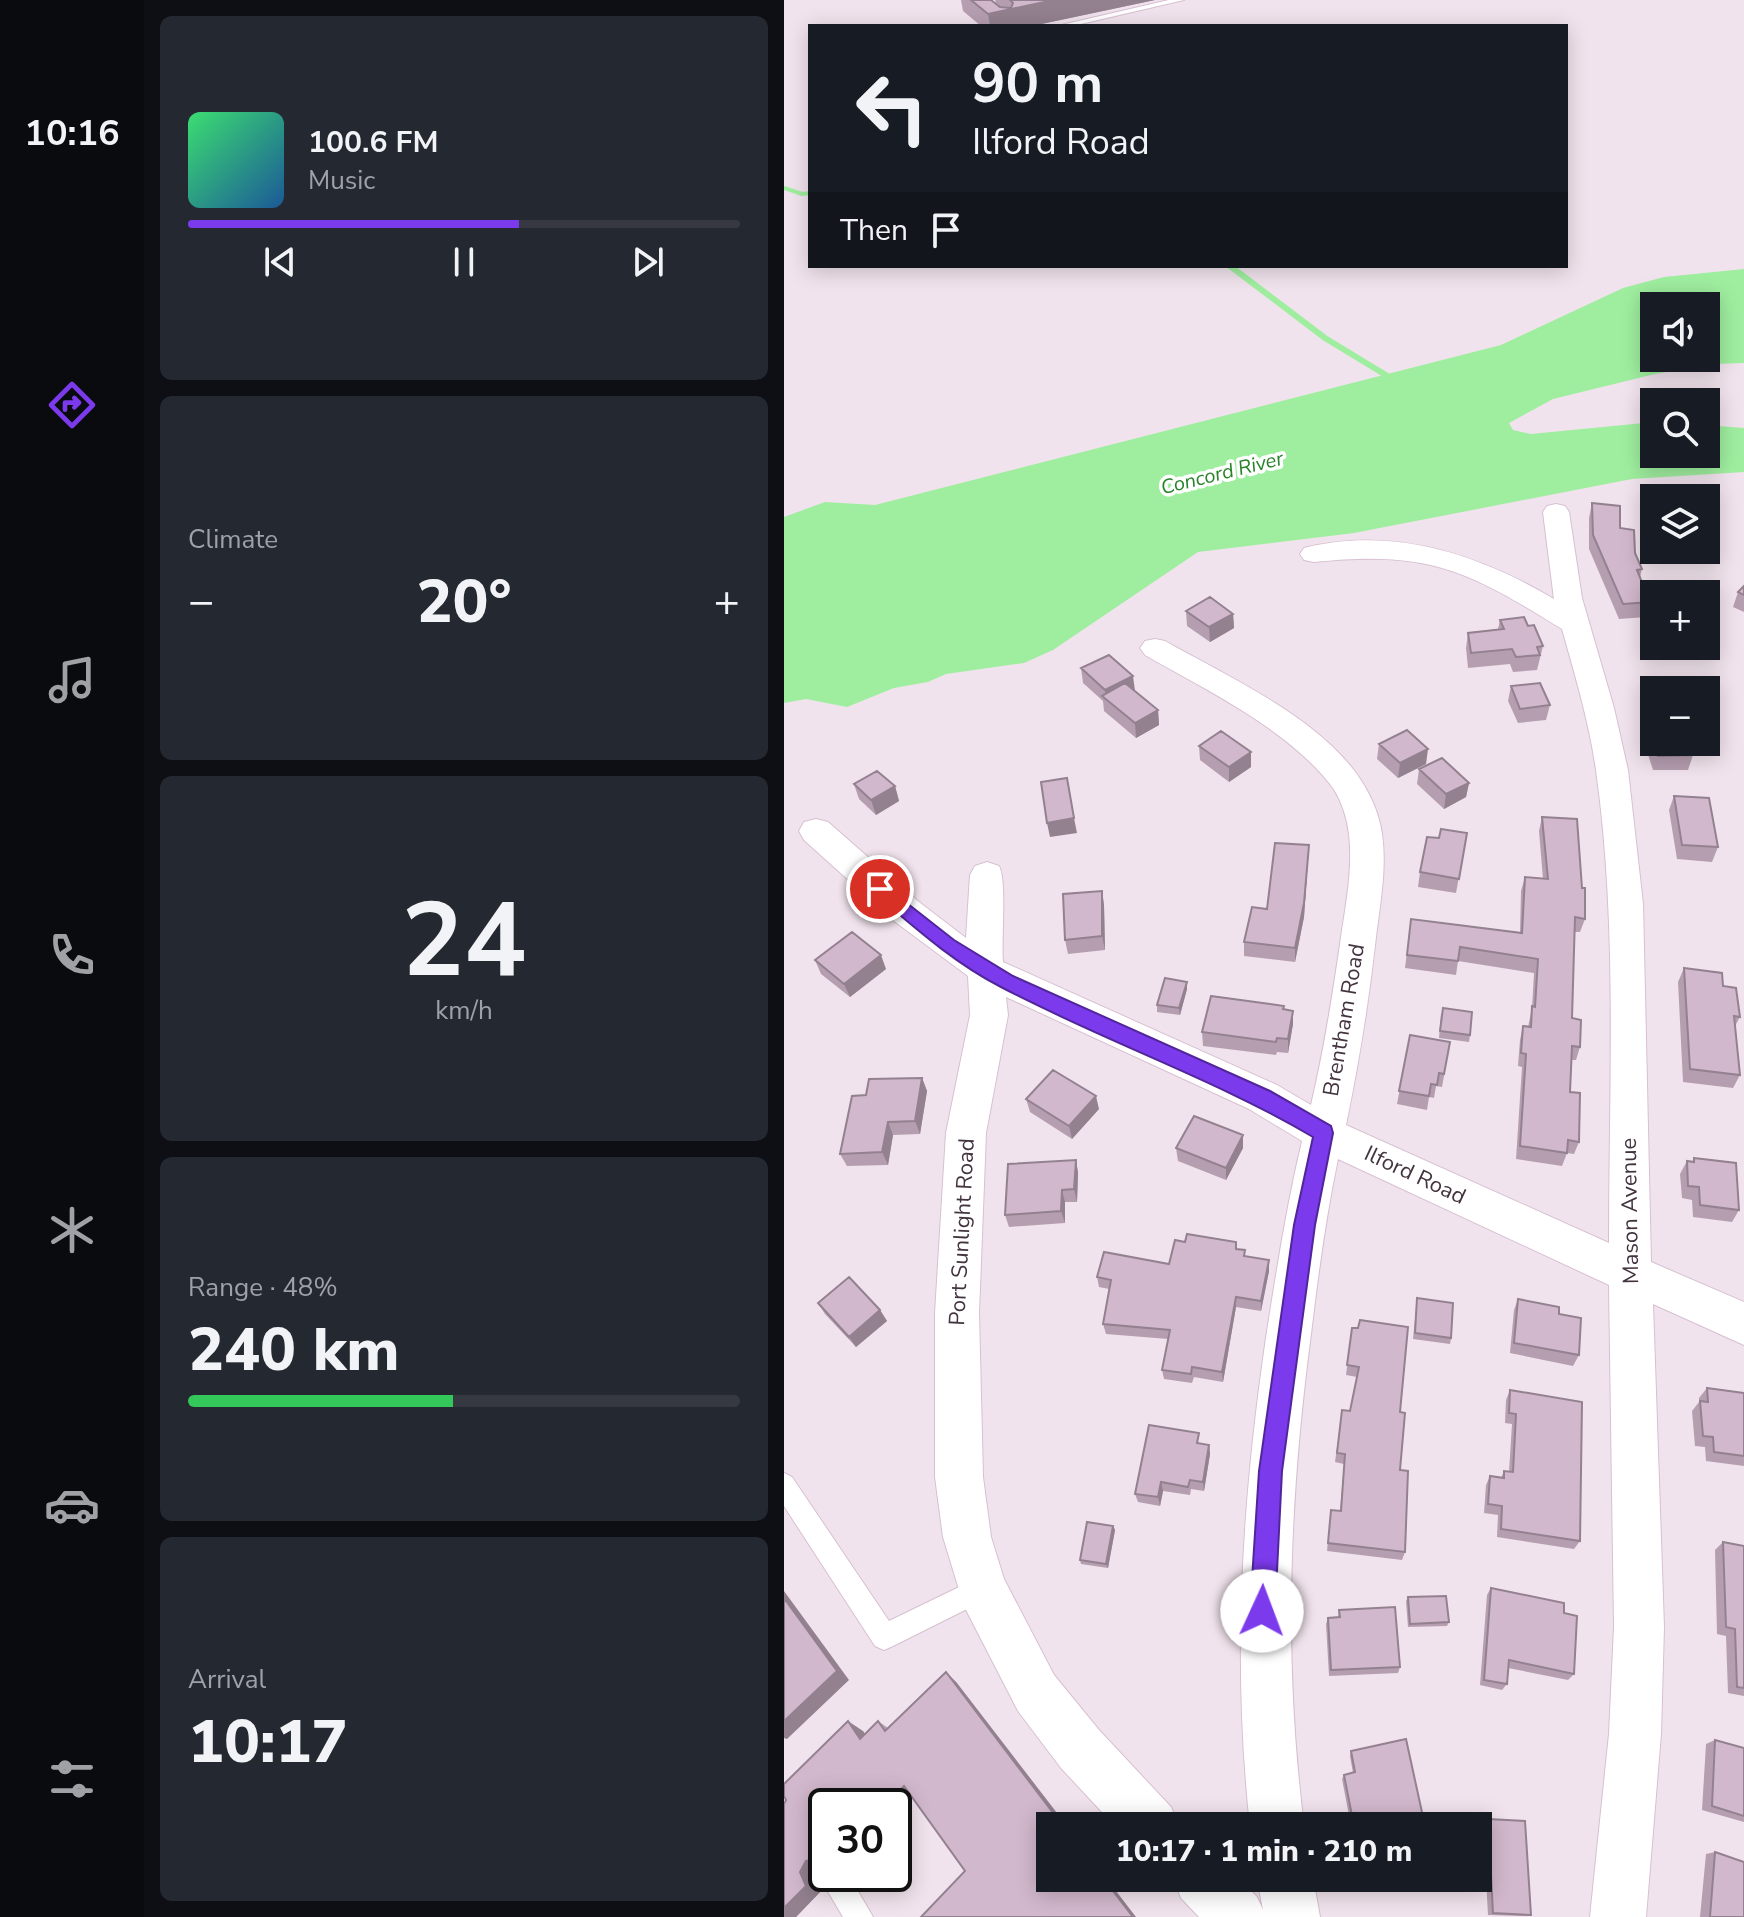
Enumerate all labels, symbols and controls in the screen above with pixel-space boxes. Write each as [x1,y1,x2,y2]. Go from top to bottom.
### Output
text: 90 m [972,45,1103,122]
icon: left [840,56,944,160]
text: 10:16 [24,109,120,158]
text: Ilford Road [972,118,1150,167]
text: 100.6 FM [308,122,438,163]
text: Music [308,163,375,198]
icon: arrive [924,208,968,252]
text: Then [840,210,908,251]
icon: previous [258,240,302,284]
icon: pause [442,240,486,284]
icon: next [626,240,670,284]
map controls [1640,292,1720,756]
button: sound [1640,292,1720,372]
icon: directions [44,377,100,433]
button: search [1640,388,1720,468]
water label: Concord River [1158,445,1287,501]
button: layers [1640,484,1720,564]
text: Climate [188,522,278,557]
text: 20° [416,561,512,643]
text: − [188,572,214,632]
text: + [714,572,740,632]
button: + [1640,580,1720,660]
icon: music [44,652,100,708]
button: − [1640,676,1720,756]
pin [846,855,914,923]
icon: arrive [858,867,902,911]
text: 24 [402,870,526,1012]
icon: phone [44,927,100,983]
street label: Brentham Road [1316,941,1372,1099]
text: km/h [435,993,493,1028]
street label: Port Sunlight Road [942,1138,982,1326]
street label: Ilford Road [1359,1138,1471,1212]
street label: Mason Avenue [1614,1138,1646,1284]
icon: climate [44,1202,100,1258]
text: Range · 48% [188,1270,338,1305]
text: 240 km [188,1309,400,1391]
icon: car [44,1477,100,1533]
position arrow [1220,1569,1304,1653]
text: Arrival [188,1662,266,1697]
text: 10:17 [188,1701,348,1783]
icon: filters [44,1751,100,1807]
speed limit sign: 30 [808,1788,912,1892]
text: 10:17 · 1 min · 210 m [1116,1831,1412,1872]

